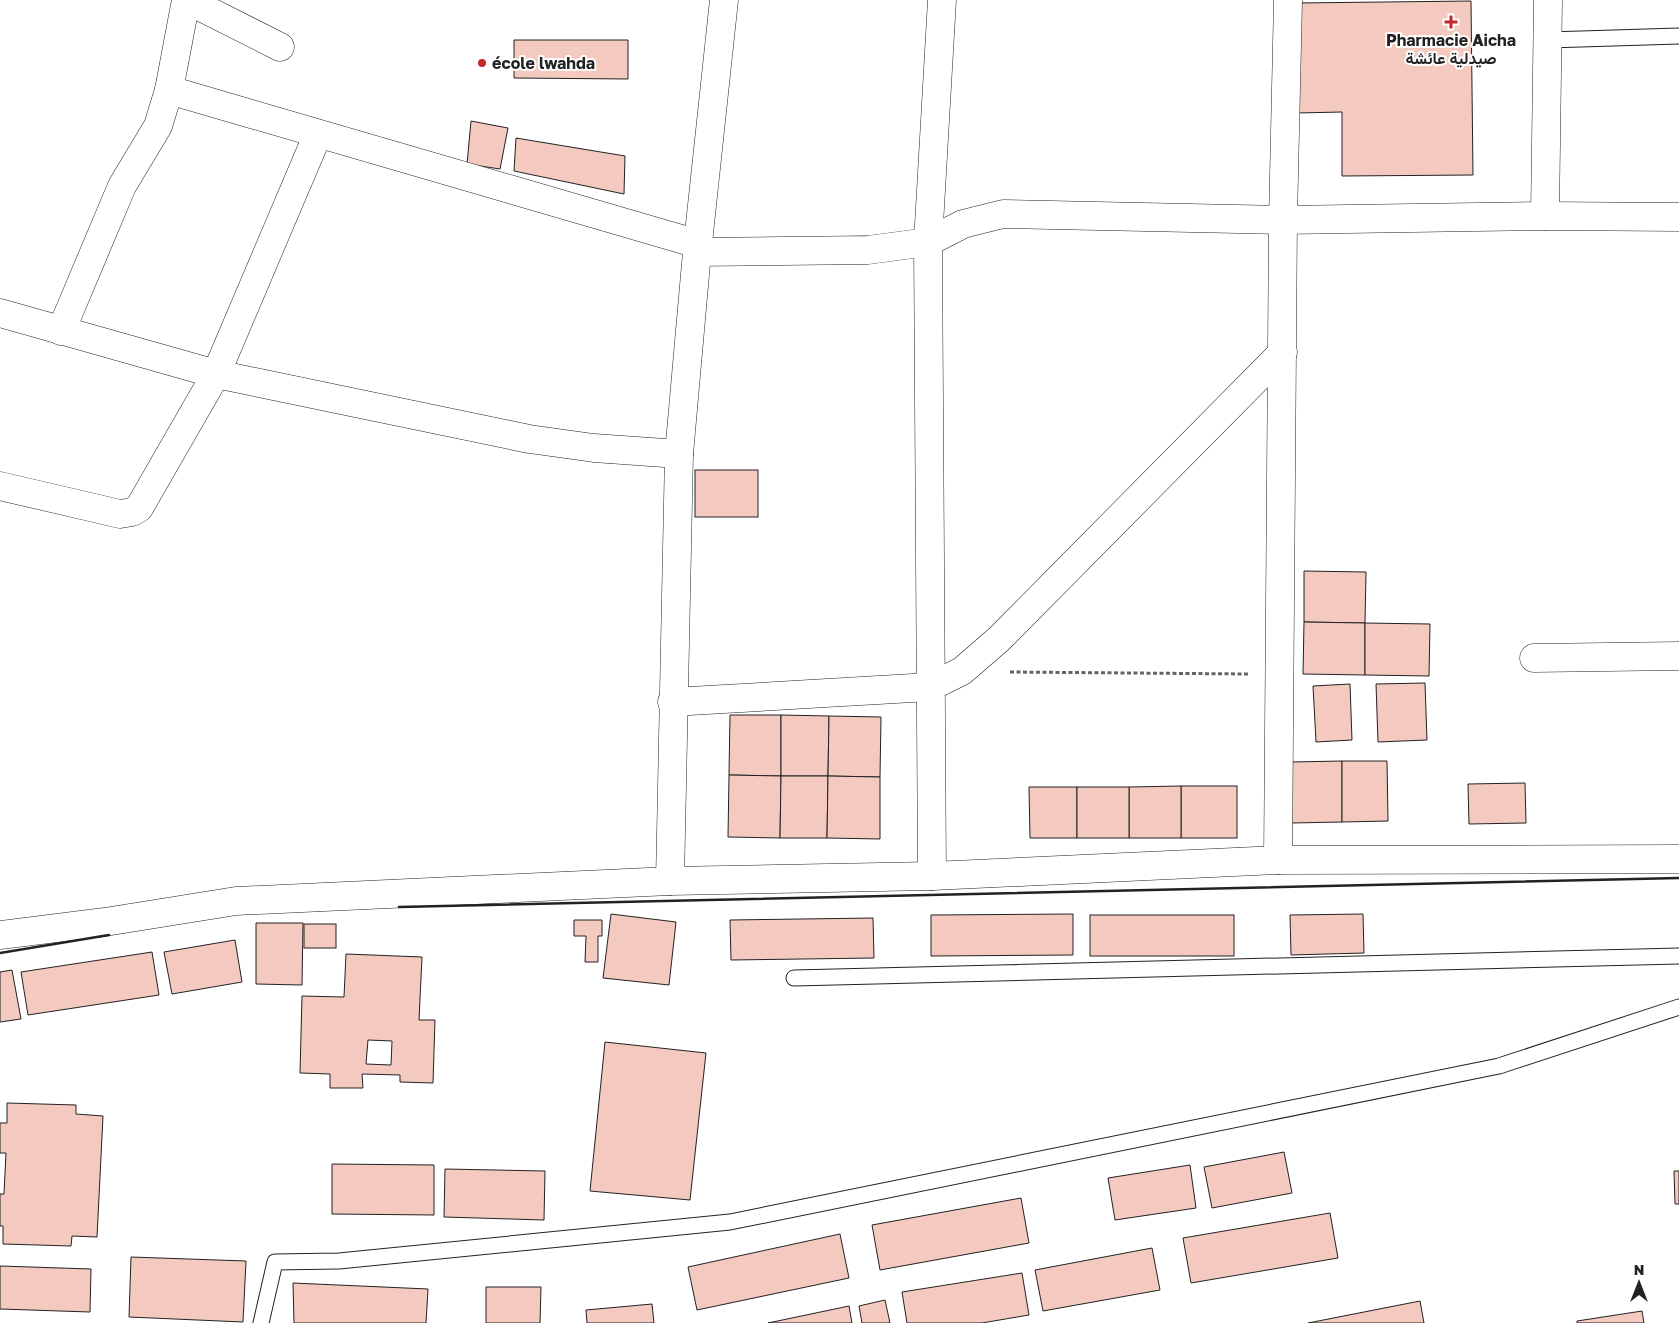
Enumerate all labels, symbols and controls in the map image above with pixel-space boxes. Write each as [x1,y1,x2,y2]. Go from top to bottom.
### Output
marker: Pharmacie Aicha صيدلية عائشة [1445,16,1457,28]
place label: Pharmacie Aicha صيدلية عائشة [1386,30,1516,68]
place label: école lwahda [492,53,595,73]
marker: école lwahda [476,57,488,69]
north arrow [1614,1258,1664,1308]
text: N [1634,1261,1644,1278]

